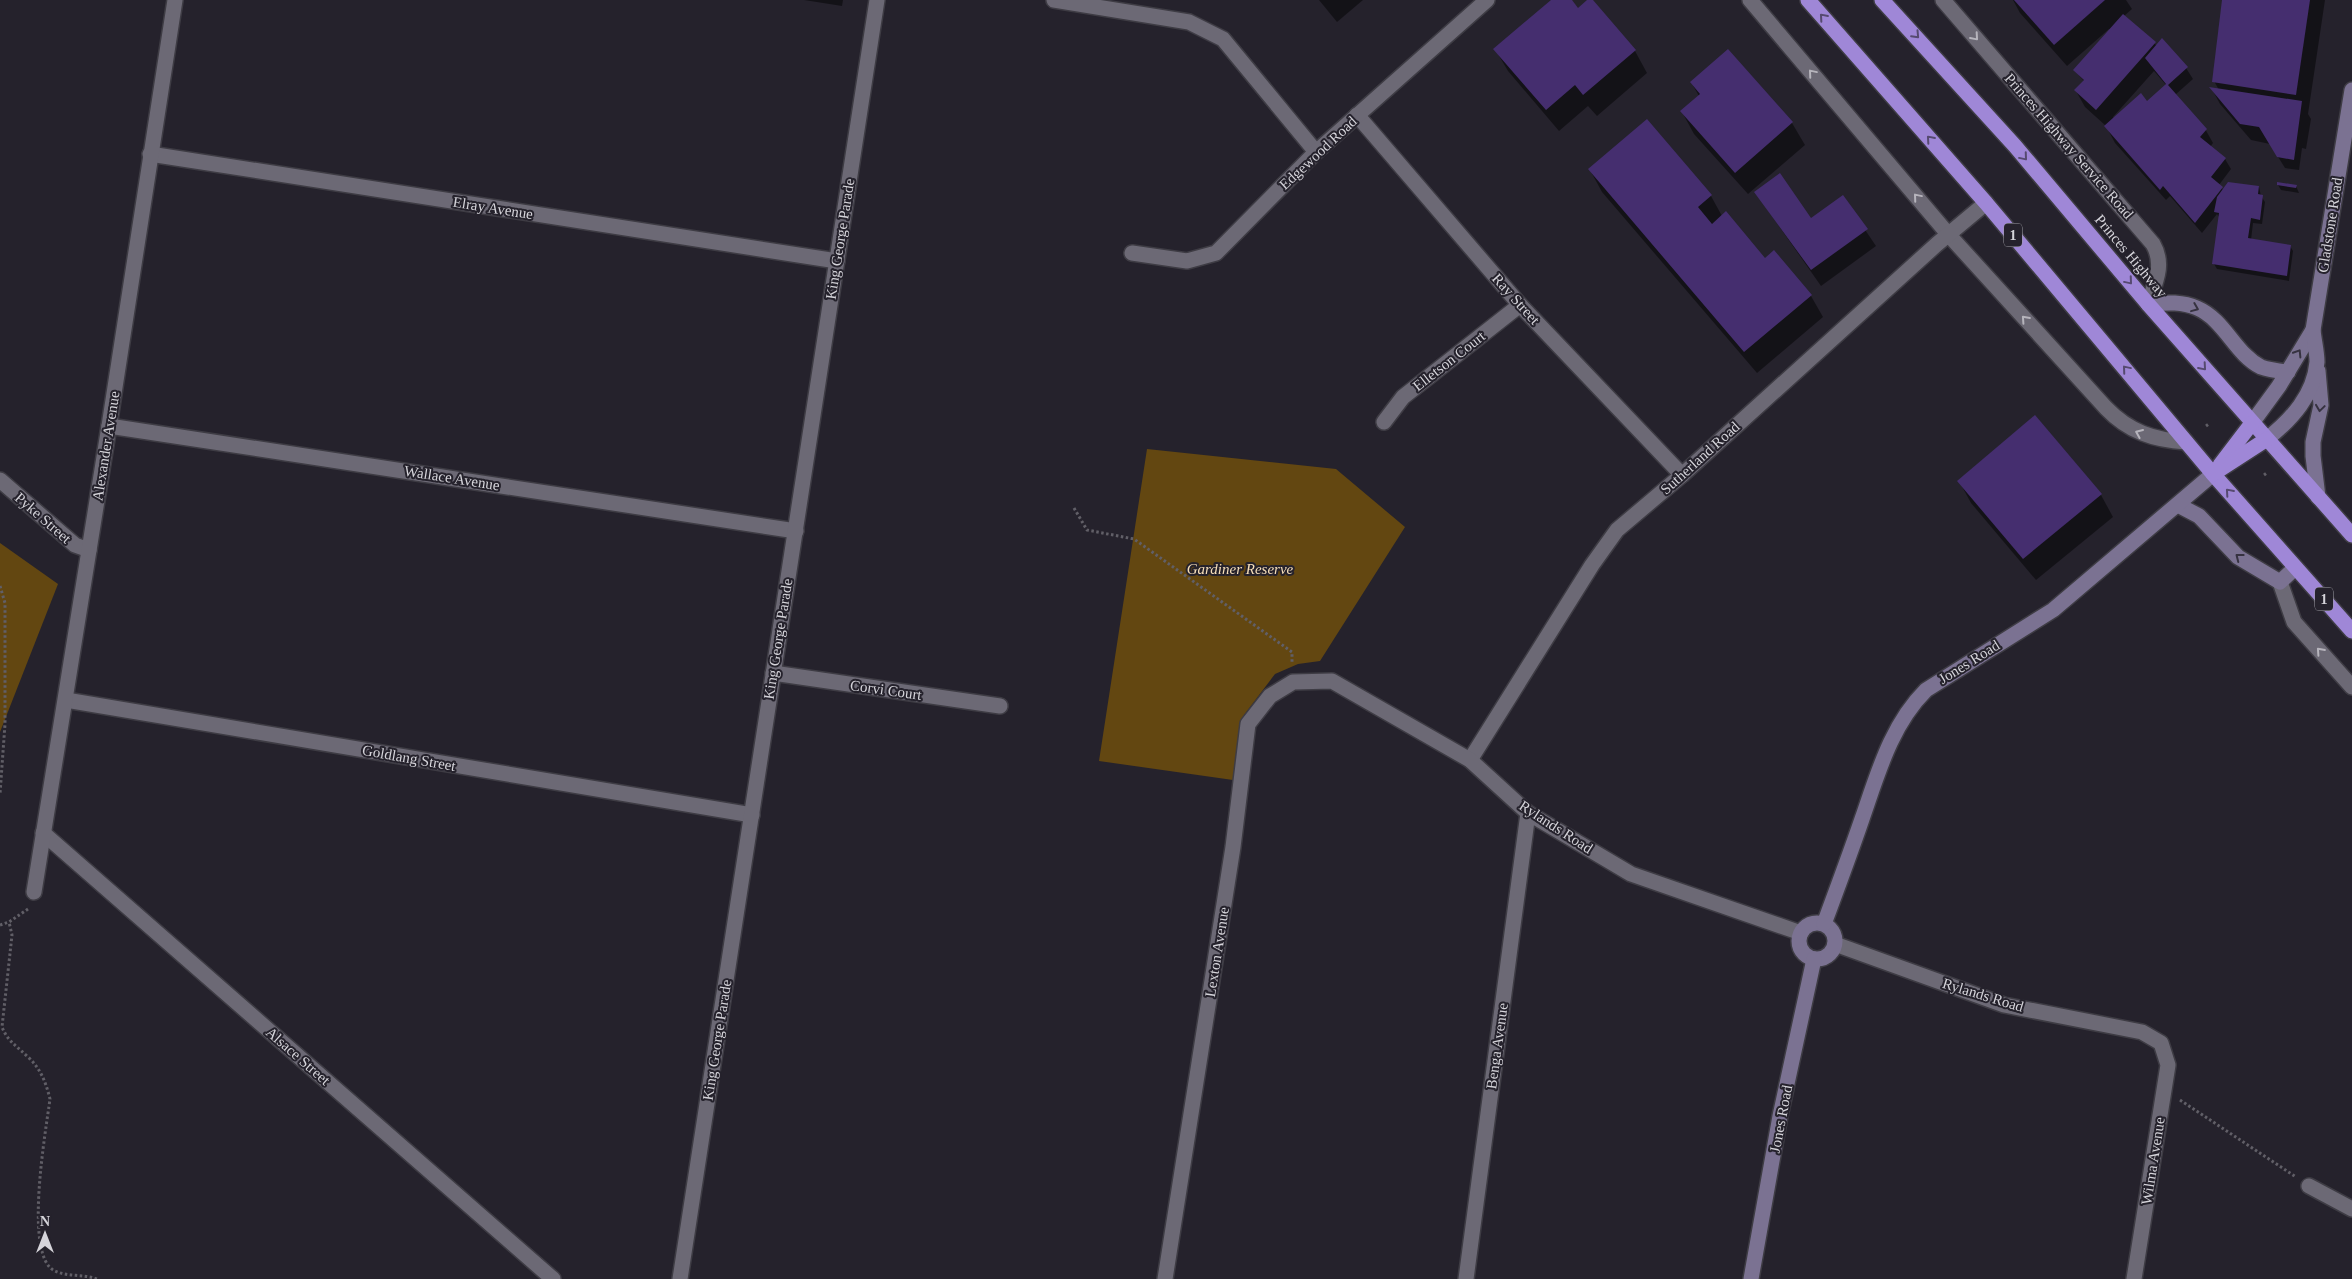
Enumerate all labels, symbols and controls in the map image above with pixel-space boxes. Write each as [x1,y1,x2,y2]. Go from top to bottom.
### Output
one-way arrow [1820,13,1829,22]
one-way arrow [1910,30,1919,39]
one-way arrow [1969,31,1978,40]
one-way arrow [1809,70,1818,79]
street label: Princes Highway Service Road [2002,70,2137,222]
street label: Edgewood Road [1276,113,1360,193]
one-way arrow [1927,135,1936,144]
one-way arrow [2019,151,2028,160]
street label: Gladstone Road [2315,176,2346,274]
street label: King George Parade [823,177,858,301]
street label: Elray Avenue [452,194,535,222]
one-way arrow [1914,194,1923,203]
street label: Princes Highway [2092,211,2171,301]
road number: 1 [2004,224,2022,246]
street label: Ray Street [1489,270,1544,328]
one-way arrow [2123,275,2131,284]
one-way arrow [2190,302,2199,312]
one-way arrow [2022,315,2031,324]
street label: Elletson Court [1410,327,1489,394]
one-way arrow [2292,350,2302,359]
one-way arrow [2197,361,2206,370]
one-way arrow [2123,366,2132,375]
street label: Alexander Avenue [89,390,123,502]
one-way arrow [2315,405,2326,413]
street label: Sutherland Road [1657,418,1743,498]
one-way arrow [2135,428,2144,439]
street label: Wallace Avenue [403,463,501,493]
street label: Pyke Street [12,489,75,547]
one-way arrow [2226,489,2235,498]
one-way arrow [2235,553,2244,562]
park label: Gardiner Reserve [1187,561,1294,577]
street label: King George Parade [761,577,796,701]
road number: 1 [2315,588,2333,610]
street label: Jones Road [1936,637,2003,687]
one-way arrow [2316,647,2325,656]
street label: Corvi Court [849,677,924,703]
street label: Goldlang Street [361,742,458,774]
street label: Rylands Road [1516,797,1596,857]
street label: Lexton Avenue [1202,906,1232,998]
street label: Rylands Road [1941,975,2026,1015]
street label: King George Parade [700,978,735,1102]
street label: Benga Avenue [1483,1002,1511,1090]
street label: Alsace Street [263,1024,334,1089]
street label: Jones Road [1767,1083,1796,1154]
street label: Wilma Avenue [2138,1116,2168,1206]
north arrow [20,1209,70,1259]
text: N [40,1214,50,1229]

